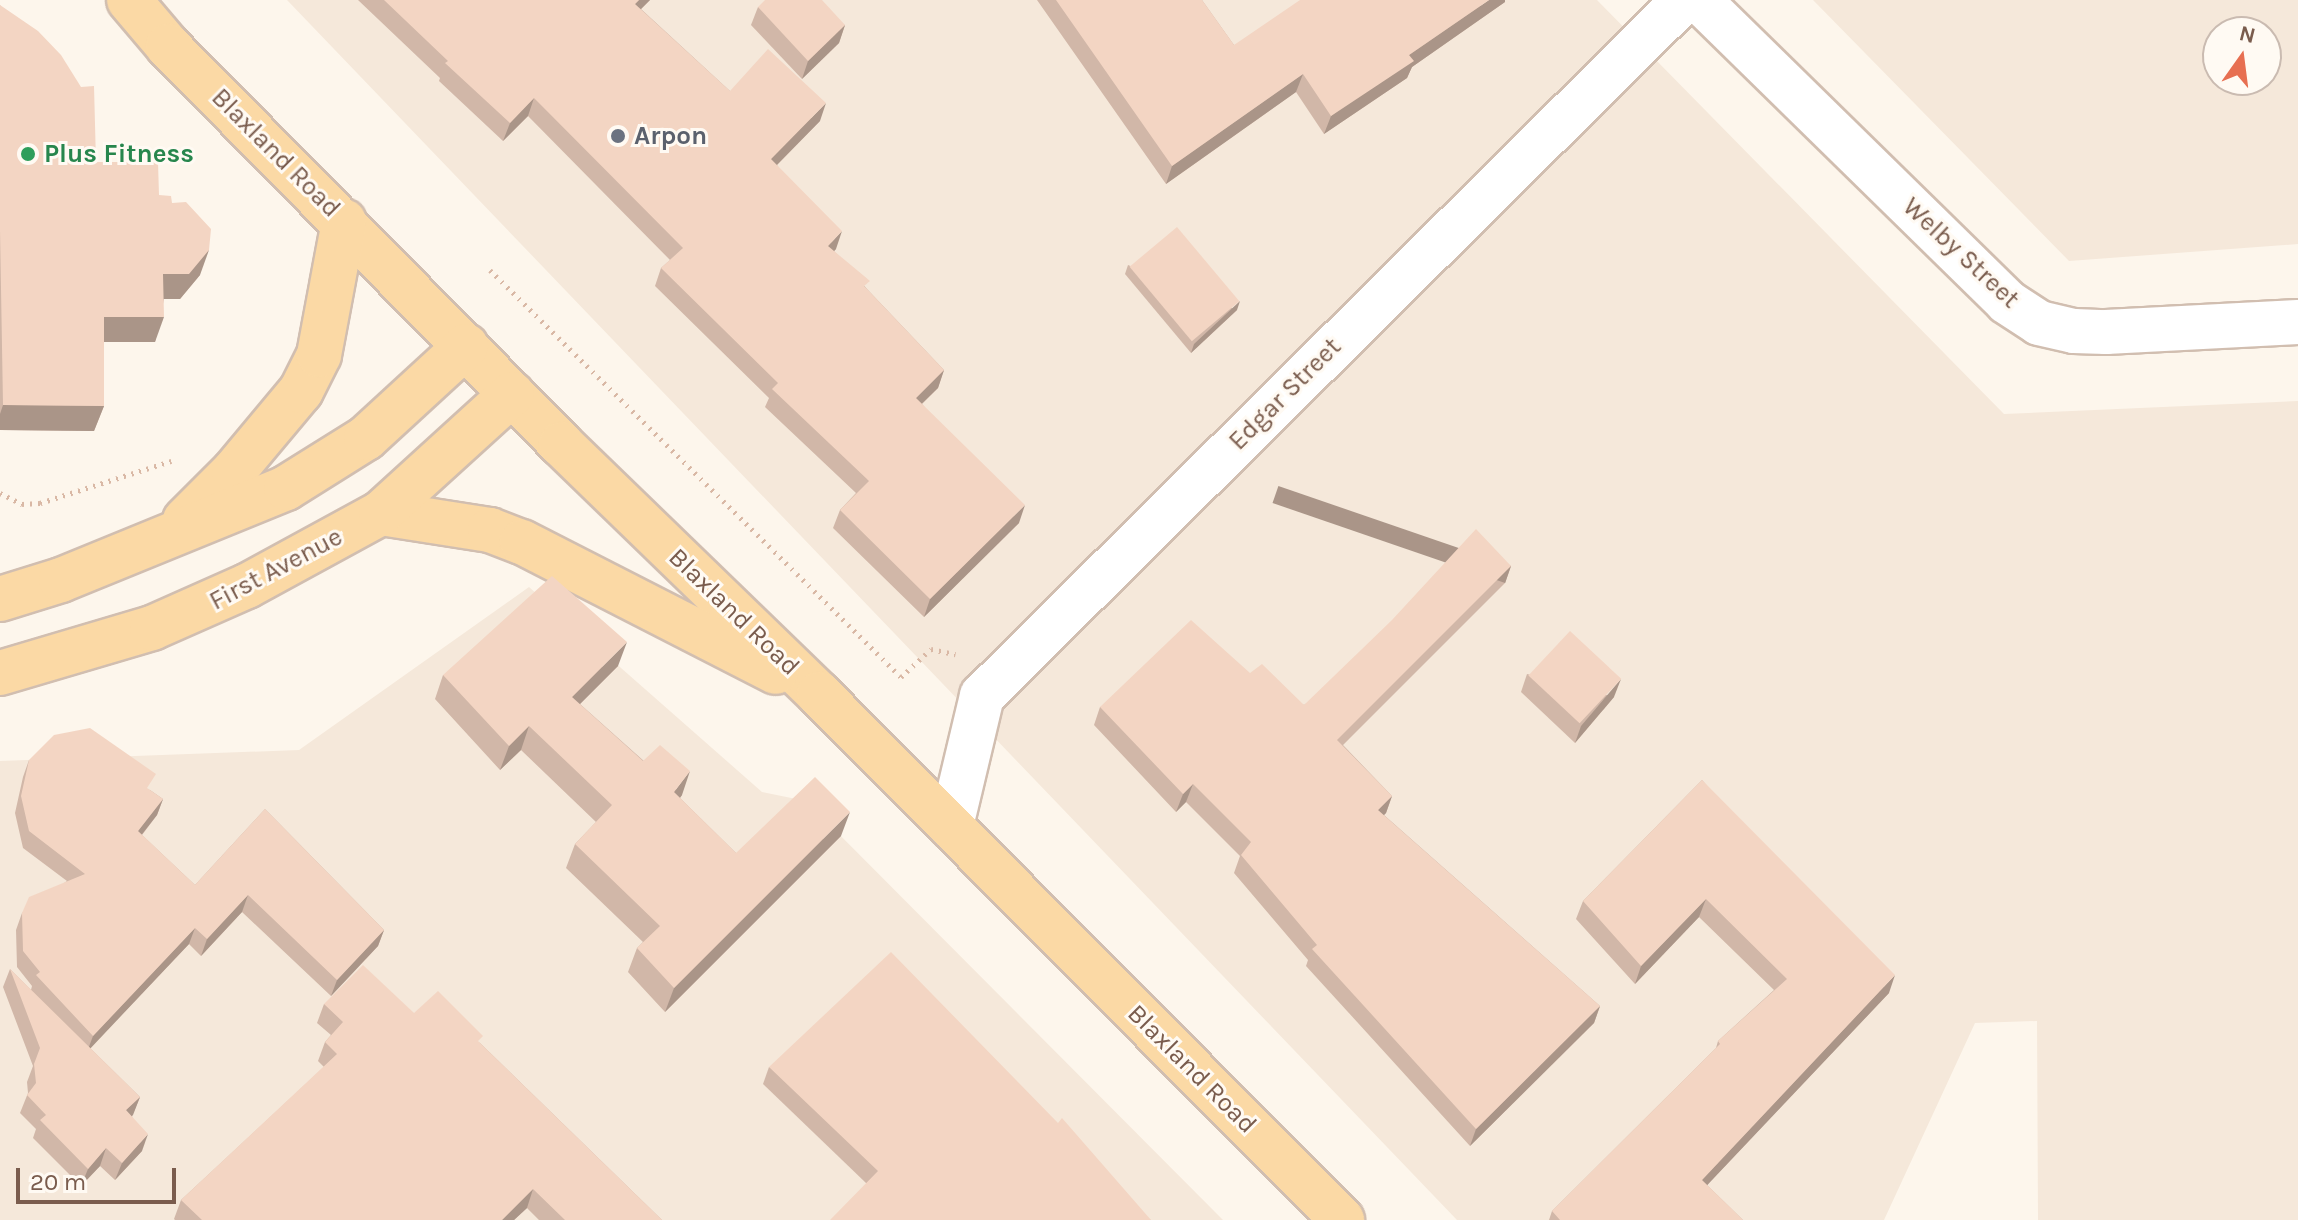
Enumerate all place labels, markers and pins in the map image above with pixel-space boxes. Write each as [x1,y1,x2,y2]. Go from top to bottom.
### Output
place label: Arpon [634,120,707,152]
marker: Arpon [609,127,627,145]
place label: Plus Fitness [44,138,194,170]
marker: Plus Fitness [19,145,37,163]

